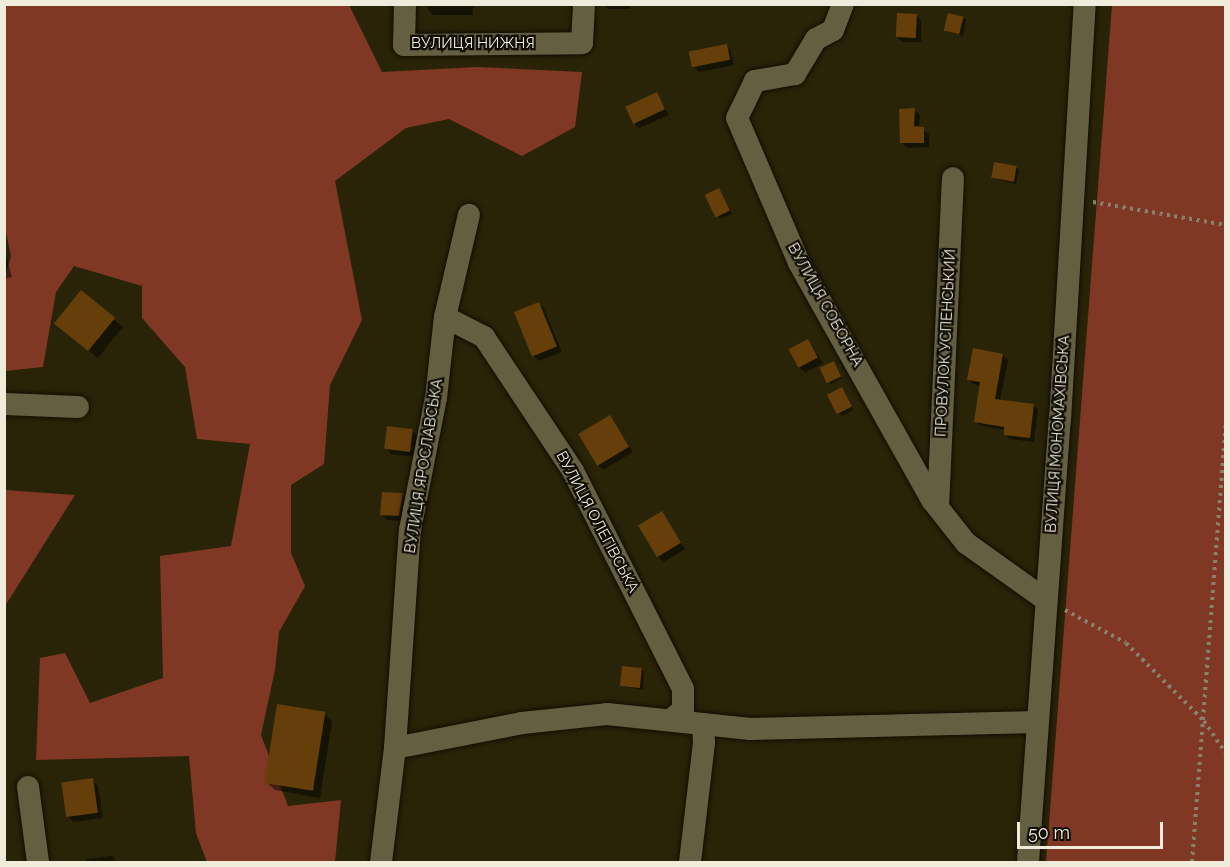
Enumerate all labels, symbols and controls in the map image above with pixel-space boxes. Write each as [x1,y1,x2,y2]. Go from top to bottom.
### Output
street label: ВУЛИЦЯ НИЖНЯ [411,35,535,53]
street label: ВУЛИЦЯ СОБОРНА [783,240,867,370]
street label: ПРОВУЛОК УСПЕНСЬКИЙ [932,249,960,437]
street label: ВУЛИЦЯ МОНОМАХІВСЬКА [1042,334,1074,534]
street label: ВУЛИЦЯ ЯРОСЛАВСЬКА [401,377,447,555]
street label: ВУЛИЦЯ ОЛЕГІВСЬКА [552,448,642,596]
scale bar [1020,810,1166,848]
text: 50 m [1028,822,1070,843]

